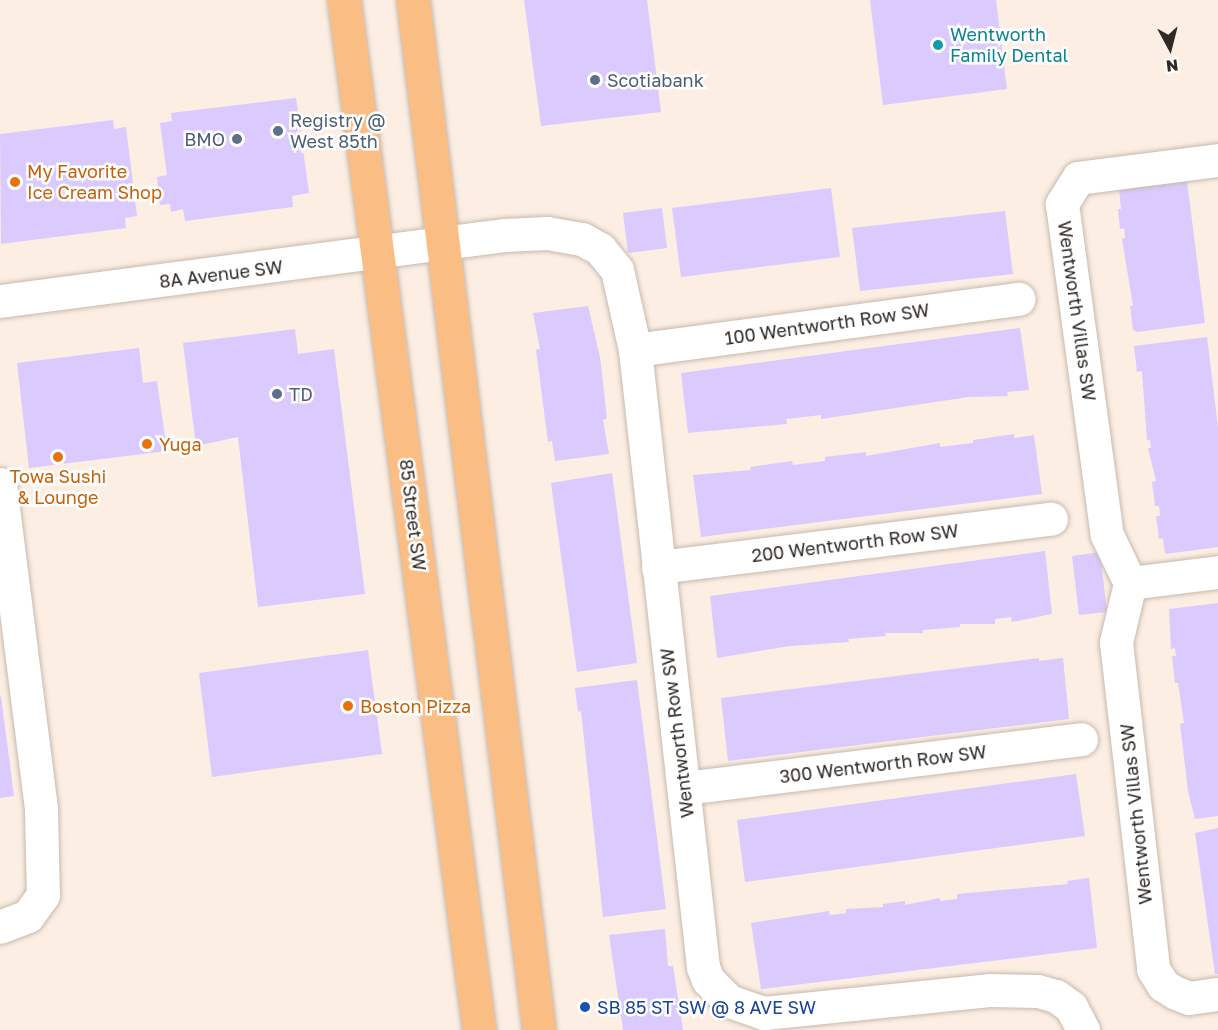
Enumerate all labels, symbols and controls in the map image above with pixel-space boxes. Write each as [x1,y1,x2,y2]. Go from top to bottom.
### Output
north arrow [1140,18,1200,78]
place label: Wentworth Family Dental [950,24,1068,66]
marker: Wentworth Family Dental [931,38,945,52]
text: N [1165,55,1179,77]
place label: Scotiabank [607,69,704,91]
marker: Scotiabank [588,73,602,87]
place label: Registry @ West 85th [290,110,386,152]
marker: Registry @ West 85th [271,124,285,138]
place label: BMO [184,128,225,150]
marker: BMO [230,132,244,146]
place label: My Favorite Ice Cream Shop [27,161,162,204]
marker: My Favorite Ice Cream Shop [8,175,22,189]
street label: Wentworth Villas SW [1054,219,1100,403]
street label: 8A Avenue SW [158,256,284,292]
street label: 100 Wentworth Row SW [723,299,931,349]
place label: TD [289,383,313,405]
marker: TD [270,387,284,401]
place label: Yuga [159,433,202,455]
marker: Yuga [140,437,154,451]
marker: Towa Sushi & Lounge [51,450,65,464]
street label: 85 Street SW [395,458,431,572]
place label: Towa Sushi & Lounge [10,466,106,508]
street label: 200 Wentworth Row SW [750,520,960,566]
street label: Wentworth Row SW [656,647,698,819]
place label: Boston Pizza [360,695,471,717]
marker: Boston Pizza [341,699,355,713]
street label: Wentworth Villas SW [1116,722,1156,906]
street label: 300 Wentworth Row SW [778,741,988,787]
place label: SB 85 ST SW @ 8 AVE SW [597,996,816,1018]
marker: SB 85 ST SW @ 8 AVE SW [578,1000,592,1014]

